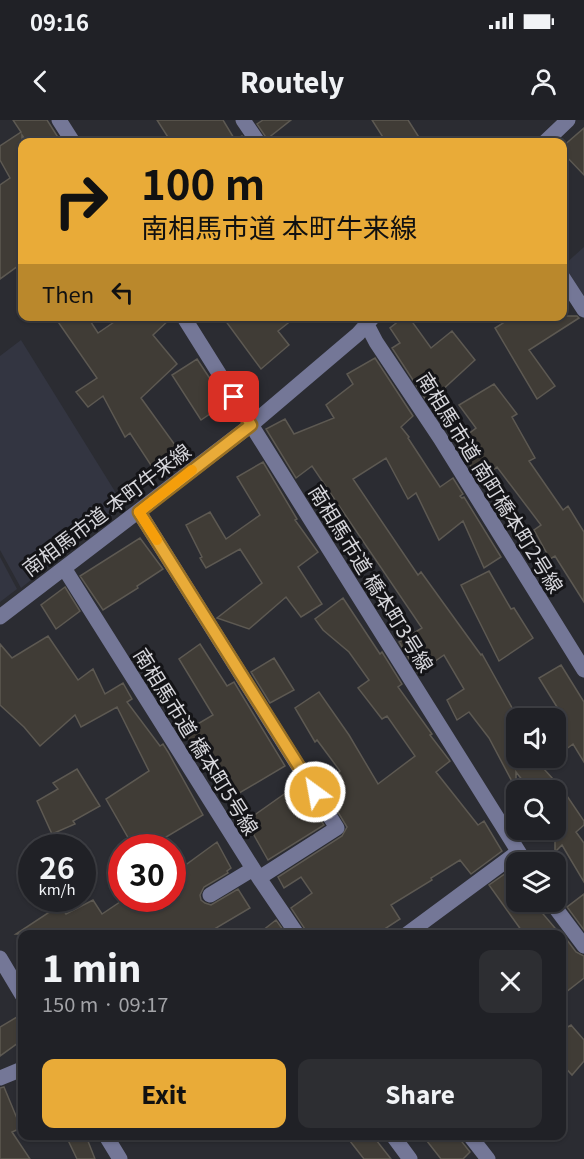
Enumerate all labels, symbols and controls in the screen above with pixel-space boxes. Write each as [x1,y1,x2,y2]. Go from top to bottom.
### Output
text: 09:16 [30,5,89,37]
text: Routely [240,62,344,101]
icon: back [24,65,57,98]
icon: person [527,65,560,98]
text: 100 m [141,151,265,212]
icon: right [42,162,120,240]
text: 南相馬市道 本町牛来線 [141,207,417,246]
icon: left [106,276,139,309]
text: Then [42,277,94,309]
street label: 南相馬市道 南町橋本町2号線 [411,366,571,598]
pin [208,371,259,422]
icon: arrive [217,380,250,413]
street label: 南相馬市道 本町牛来線 [16,436,196,582]
street label: 南相馬市道 橋本町3号線 [303,479,441,677]
street label: 南相馬市道 橋本町5号線 [128,642,266,840]
map controls [506,708,566,912]
button: sound [506,708,566,768]
position arrow [283,760,347,824]
button: search [506,780,566,840]
speed limit sign: 30 [108,834,186,912]
text: 26 [39,844,75,888]
button: layers [506,852,566,912]
text: km/h [38,878,76,899]
text: 1 min [42,940,141,992]
button: close [479,950,542,1013]
text: 150 m · 09:17 [42,989,168,1018]
button: Exit [42,1059,286,1128]
button: Share [298,1059,542,1128]

